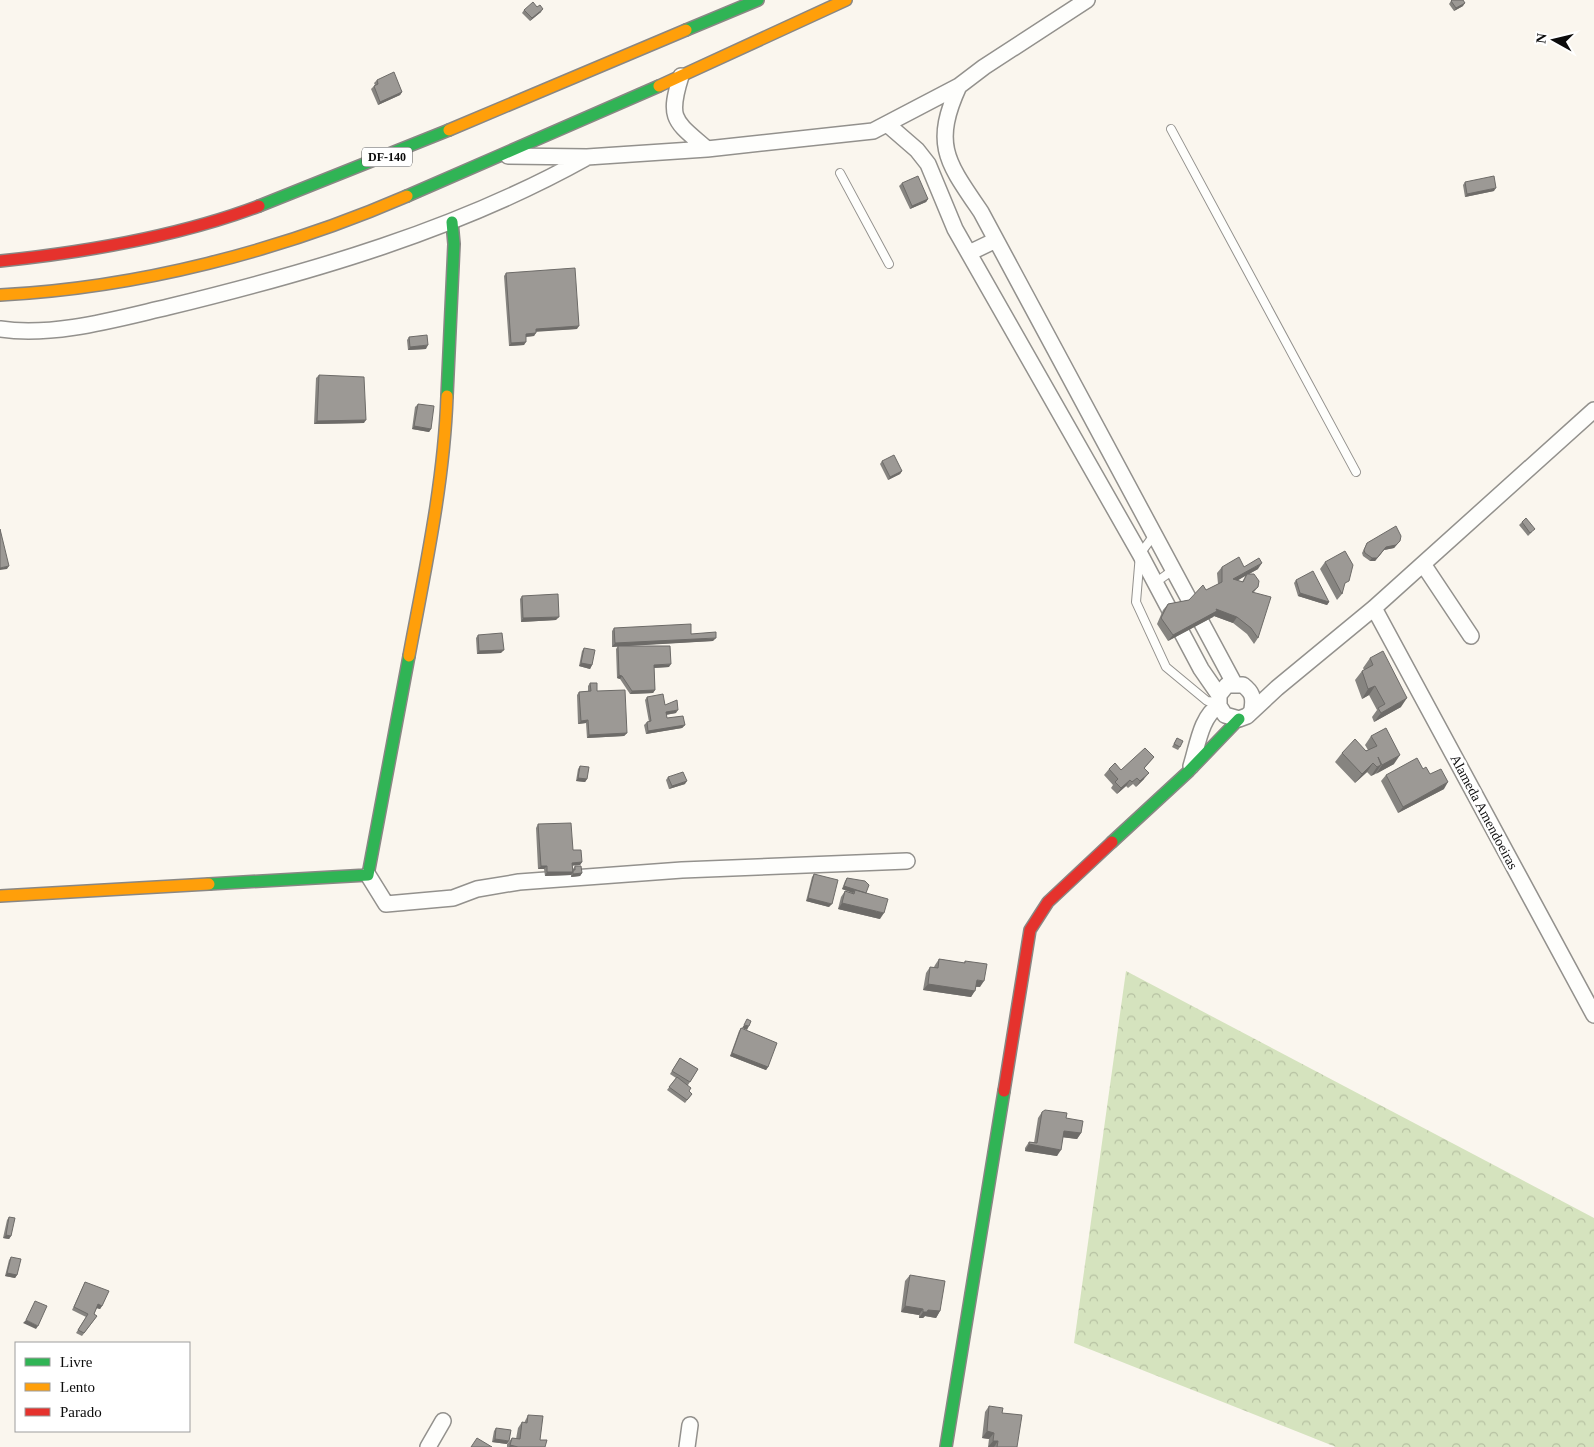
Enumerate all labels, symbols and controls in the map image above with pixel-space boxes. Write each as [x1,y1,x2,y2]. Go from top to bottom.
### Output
north arrow [1529,15,1579,65]
text: N [1533,32,1550,44]
road number: DF-140 [362,148,412,166]
street label: Alameda Amendoeiras [1447,752,1521,872]
legend [15,1342,190,1432]
text: Livre [60,1354,93,1370]
text: Lento [60,1379,95,1395]
text: Parado [60,1404,102,1420]

